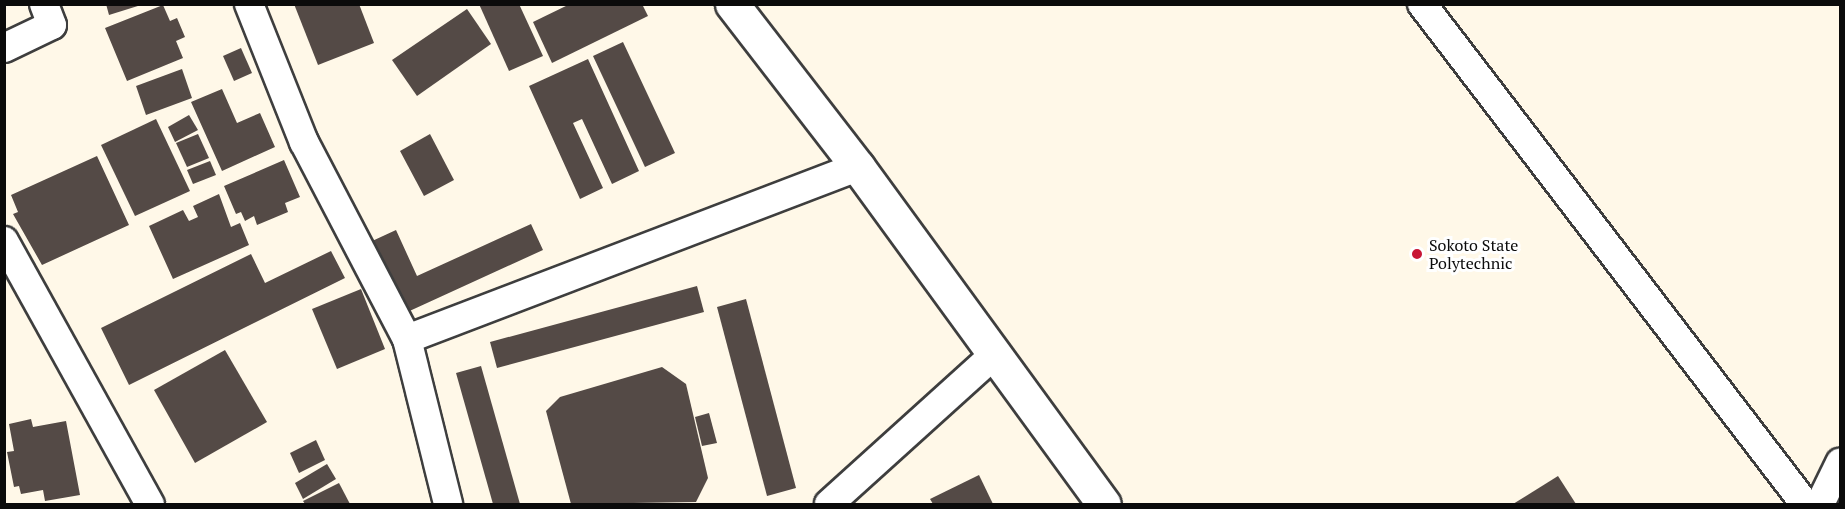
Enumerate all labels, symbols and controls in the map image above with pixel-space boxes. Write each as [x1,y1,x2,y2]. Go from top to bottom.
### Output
place label: Sokoto State Polytechnic [1429,235,1518,273]
marker: Sokoto State Polytechnic [1410,247,1424,261]

